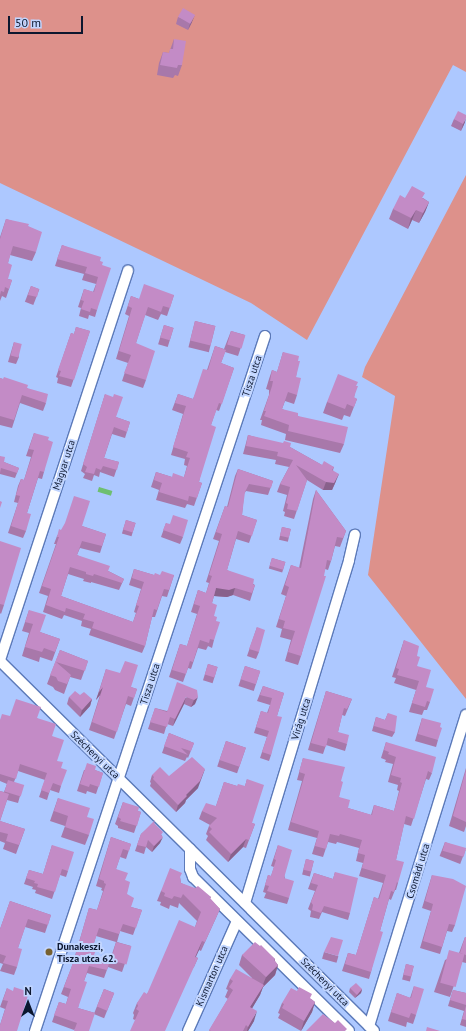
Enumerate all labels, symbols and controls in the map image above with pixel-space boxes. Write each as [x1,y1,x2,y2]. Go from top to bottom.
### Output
scale bar [10,8,85,34]
text: 50 m [15,15,41,30]
street label: Tisza utca [240,354,264,398]
street label: Magyar utca [50,438,78,492]
street label: Tisza utca [138,662,162,706]
street label: Virág utca [289,697,313,741]
street label: Széchenyi utca [68,729,122,781]
street label: Csomádi utca [404,842,432,900]
place label: Dunakeszi, Tisza utca 62. [57,940,116,964]
street label: Kismarton utca [193,944,231,1008]
marker: Dunakeszi, Tisza utca 62. [44,947,54,957]
street label: Széchenyi utca [298,955,352,1009]
north arrow [8,983,48,1023]
text: N [24,984,32,998]

